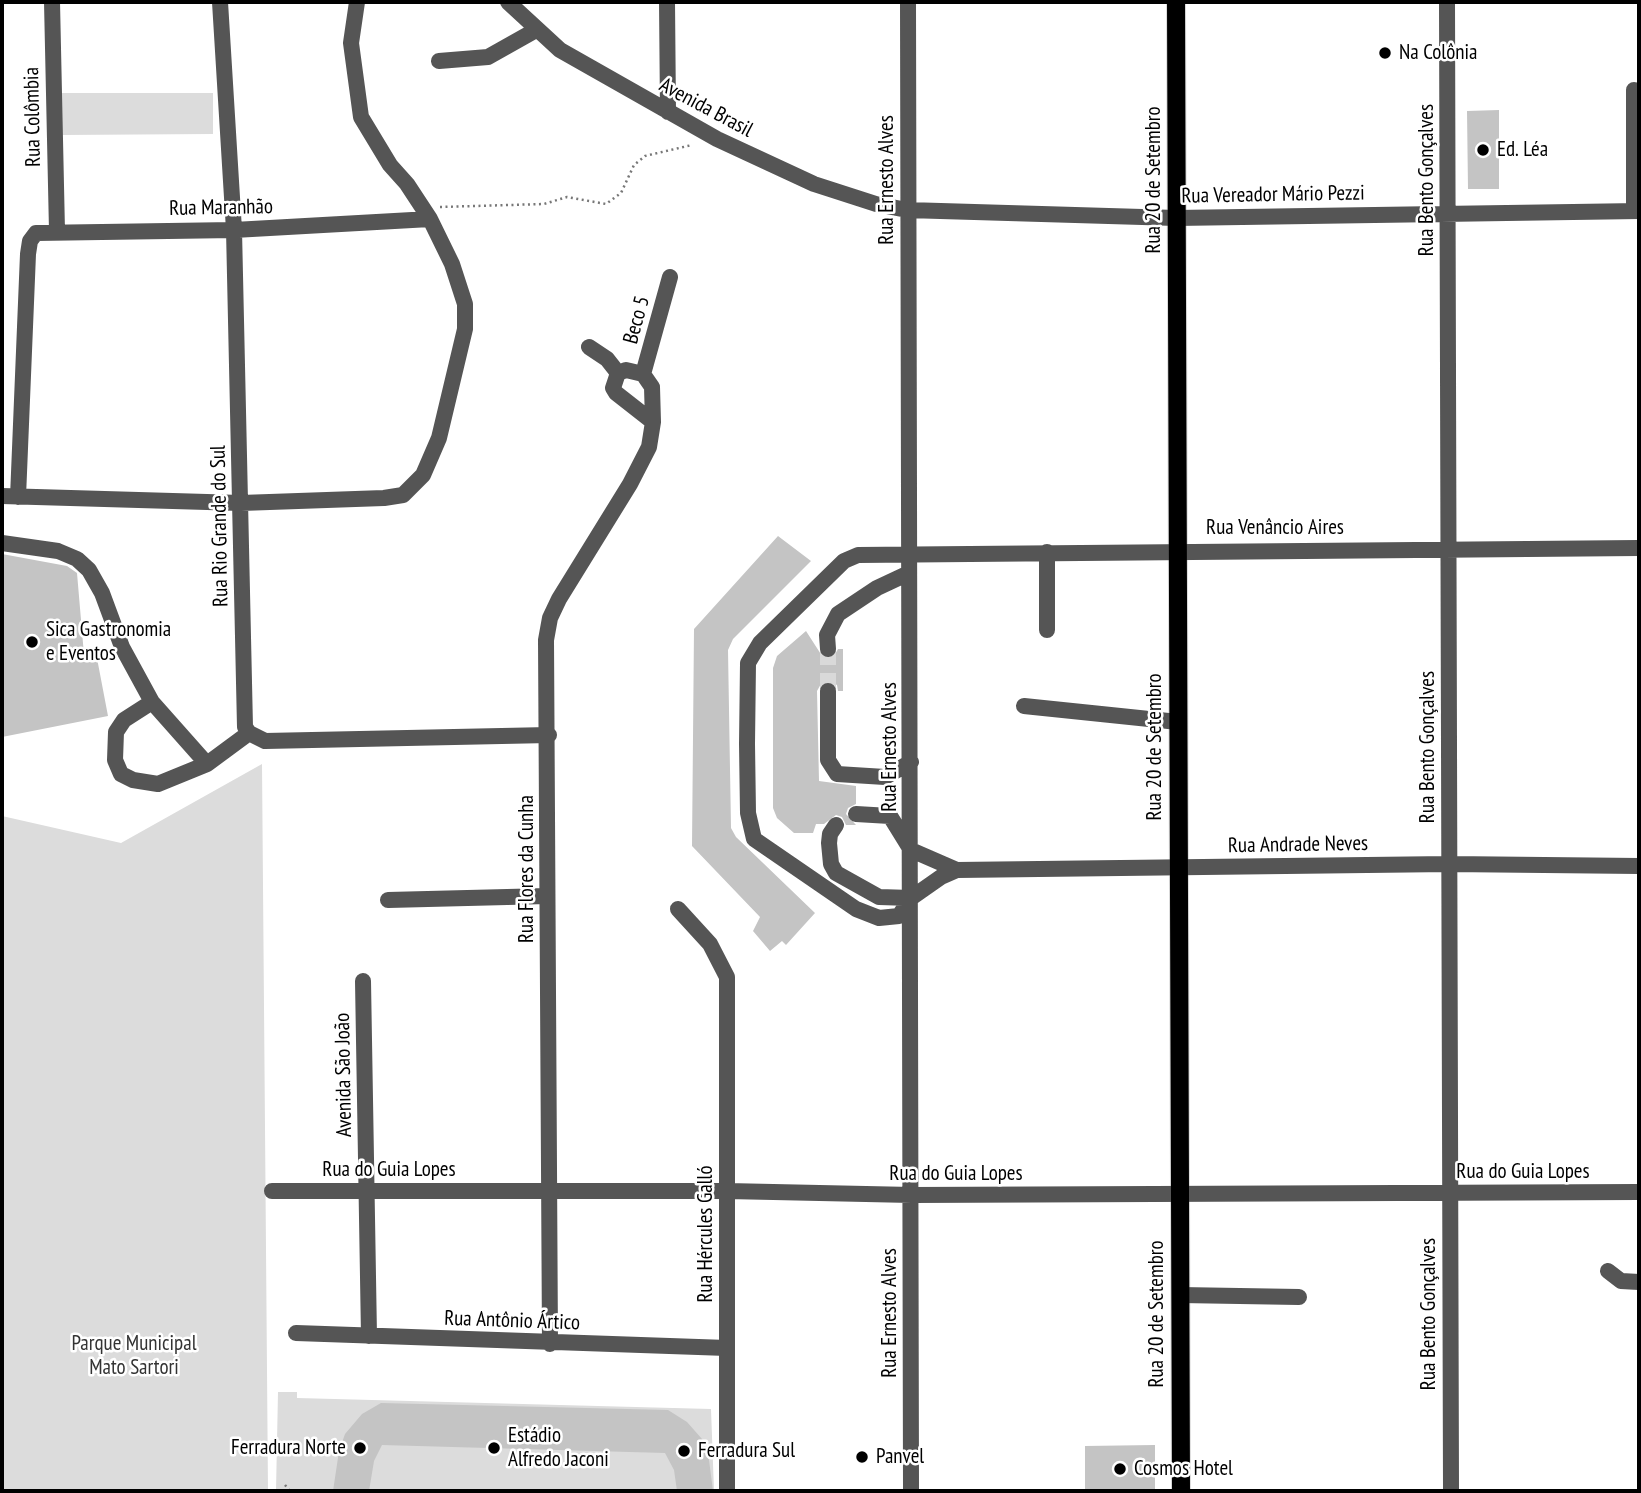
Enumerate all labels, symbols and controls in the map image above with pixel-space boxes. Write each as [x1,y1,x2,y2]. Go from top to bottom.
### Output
place label: Na Colônia [1399,40,1477,66]
marker: Na Colônia [1377,45,1393,61]
street label: Rua Colômbia [20,67,46,167]
street label: Avenida Brasil [655,73,757,143]
street label: Rua Bento Gonçalves [1414,104,1440,256]
street label: Rua 20 de Setembro [1141,106,1167,254]
street label: Rua Ernesto Alves [874,115,900,245]
place label: Ed. Léa [1497,137,1548,163]
marker: Ed. Léa [1475,142,1491,158]
street label: Rua Vereador Mário Pezzi [1181,181,1365,209]
street label: Rua Maranhão [169,194,273,222]
street label: Beco 5 [619,293,655,347]
street label: Rua Rio Grande do Sul [206,445,234,607]
street label: Rua Venâncio Aires [1206,515,1344,541]
place label: Sica Gastronomia e Eventos [46,617,171,667]
marker: Sica Gastronomia e Eventos [24,634,40,650]
street label: Rua Bento Gonçalves [1415,671,1441,823]
street label: Rua 20 de Setembro [1142,673,1168,821]
street label: Rua Ernesto Alves [877,682,903,812]
street label: Rua Flores da Cunha [514,795,540,943]
street label: Rua Andrade Neves [1228,831,1368,859]
street label: Avenida São João [330,1013,358,1137]
street label: Rua do Guia Lopes [322,1157,456,1183]
street label: Rua do Guia Lopes [1456,1159,1590,1185]
street label: Rua do Guia Lopes [889,1161,1023,1187]
street label: Rua Hércules Galló [693,1165,719,1303]
street label: Rua Bento Gonçalves [1416,1238,1442,1390]
street label: Rua 20 de Setembro [1144,1240,1170,1388]
street label: Rua Ernesto Alves [877,1248,903,1378]
street label: Rua Antônio Ártico [444,1306,580,1336]
park label: Parque Municipal Mato Sartori [71,1331,197,1381]
place label: Estádio Alfredo Jaconi [508,1423,609,1473]
place label: Ferradura Norte [231,1435,346,1461]
place label: Ferradura Sul [698,1438,795,1464]
marker: Ferradura Norte [352,1440,368,1456]
marker: Estádio Alfredo Jaconi [486,1440,502,1456]
marker: Ferradura Sul [676,1443,692,1459]
place label: Panvel [876,1444,924,1470]
marker: Panvel [854,1449,870,1465]
place label: Cosmos Hotel [1134,1456,1233,1482]
marker: Cosmos Hotel [1112,1461,1128,1477]

